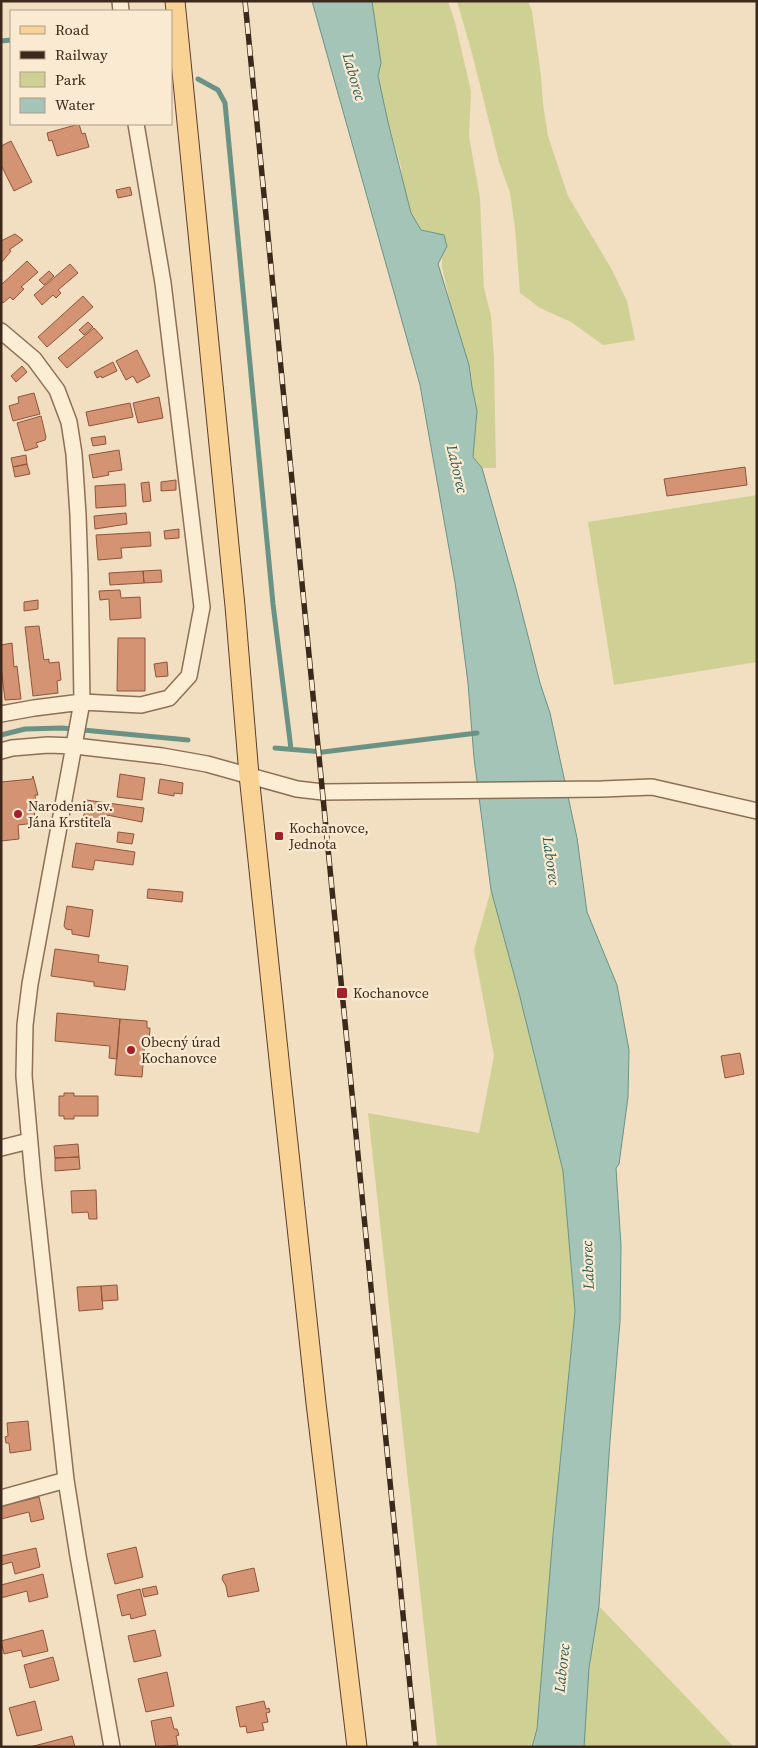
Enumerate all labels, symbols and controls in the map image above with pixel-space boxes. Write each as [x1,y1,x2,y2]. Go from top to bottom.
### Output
legend [10,10,172,125]
text: Road [55,19,89,40]
text: Railway [55,44,108,65]
water label: Laborec [337,49,372,104]
text: Park [55,69,87,90]
text: Water [55,94,96,115]
water label: Laborec [442,442,473,496]
place label: Narodenia sv. Jána Krstiteľa [27,796,113,832]
marker: Narodenia sv. Jána Krstiteľa [12,808,24,820]
place label: Kochanovce, Jednota [288,818,369,854]
marker: Kochanovce, Jednota [273,830,285,842]
water label: Laborec [538,834,565,888]
place label: Kochanovce [353,983,429,1003]
marker: Kochanovce [335,986,349,1000]
place label: Obecný úrad Kochanovce [141,1032,220,1068]
marker: Obecný úrad Kochanovce [125,1044,137,1056]
water label: Laborec [576,1239,599,1291]
water label: Laborec [548,1642,575,1694]

